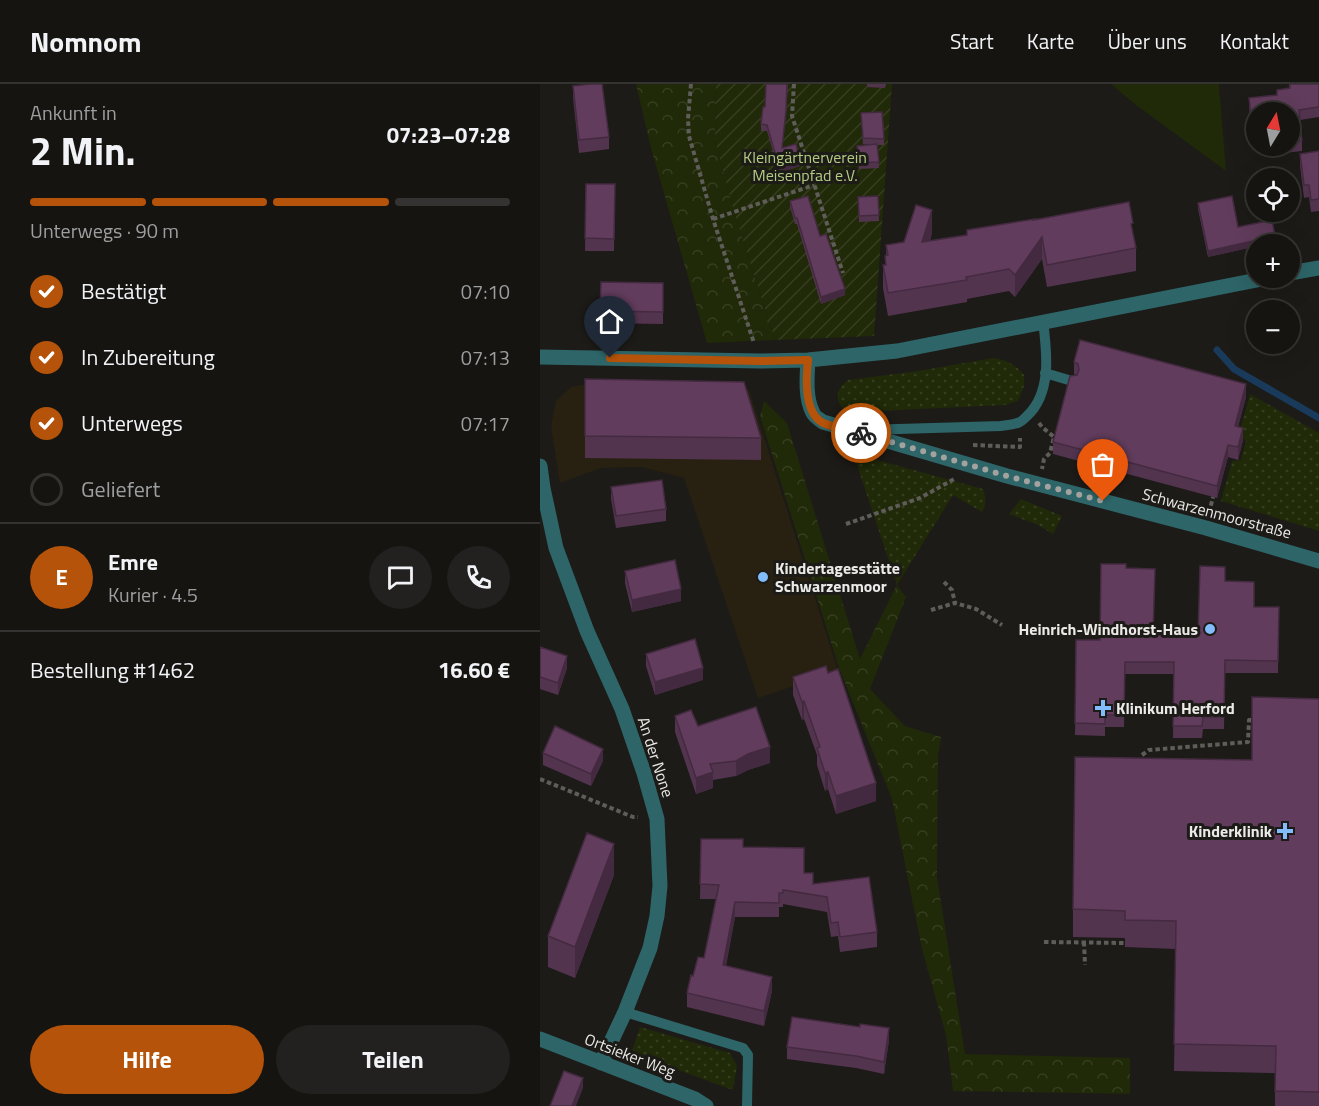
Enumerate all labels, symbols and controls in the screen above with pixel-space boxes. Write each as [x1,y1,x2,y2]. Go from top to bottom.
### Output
text: Nomnom [30,20,142,63]
text: Start [950,25,994,57]
text: Karte [1027,25,1074,57]
text: Über uns [1107,25,1187,57]
text: Kontakt [1220,25,1289,57]
text: Ankunft in [30,97,117,128]
north arrow [1246,102,1300,156]
map controls [1246,102,1300,354]
text: 07:23–07:28 [387,118,510,152]
text: 2 Min. [30,121,136,180]
park label: Kleingärtnerverein Meisenpfad e.V. [743,145,867,187]
button: locate [1246,168,1300,222]
text: Unterwegs · 90 m [30,215,179,246]
button: + [1246,234,1300,288]
text: Bestätigt [81,274,166,308]
icon: check [30,275,63,308]
text: 07:10 [461,276,510,307]
pin [584,296,635,358]
button: − [1246,300,1300,354]
icon: home [593,305,626,338]
text: In Zubereitung [81,340,215,374]
icon: check [30,341,63,374]
text: 07:13 [461,342,510,373]
courier [831,403,891,463]
text: Unterwegs [81,406,183,440]
icon: check [30,407,63,440]
text: 07:17 [461,408,510,439]
icon: bike [845,417,878,450]
pin [1077,439,1128,501]
icon: bag [1086,448,1119,481]
text: Geliefert [81,472,160,506]
street label: Schwarzenmoorstraße [1140,482,1294,544]
text: Emre [108,545,158,579]
button: chat [369,546,432,609]
button: phone [447,546,510,609]
place label: Kindertagesstätte Schwarzenmoor [775,556,900,598]
text: E [55,560,68,594]
marker: Kindertagesstätte Schwarzenmoor [756,570,770,584]
text: Kurier · 4.5 [108,579,198,610]
place label: Heinrich-Windhorst-Haus [1019,617,1198,641]
marker: Heinrich-Windhorst-Haus [1203,622,1217,636]
text: Bestellung #1462 [30,653,195,687]
text: 16.60 € [438,653,510,687]
place label: Klinikum Herford [1116,696,1235,720]
marker: Klinikum Herford [1094,699,1112,717]
street label: An der None [632,714,680,800]
place label: Kinderklinik [1189,819,1273,843]
marker: Kinderklinik [1276,822,1294,840]
button: Hilfe [30,1025,264,1094]
button: Teilen [276,1025,510,1094]
street label: Ortsieker Weg [581,1027,679,1083]

